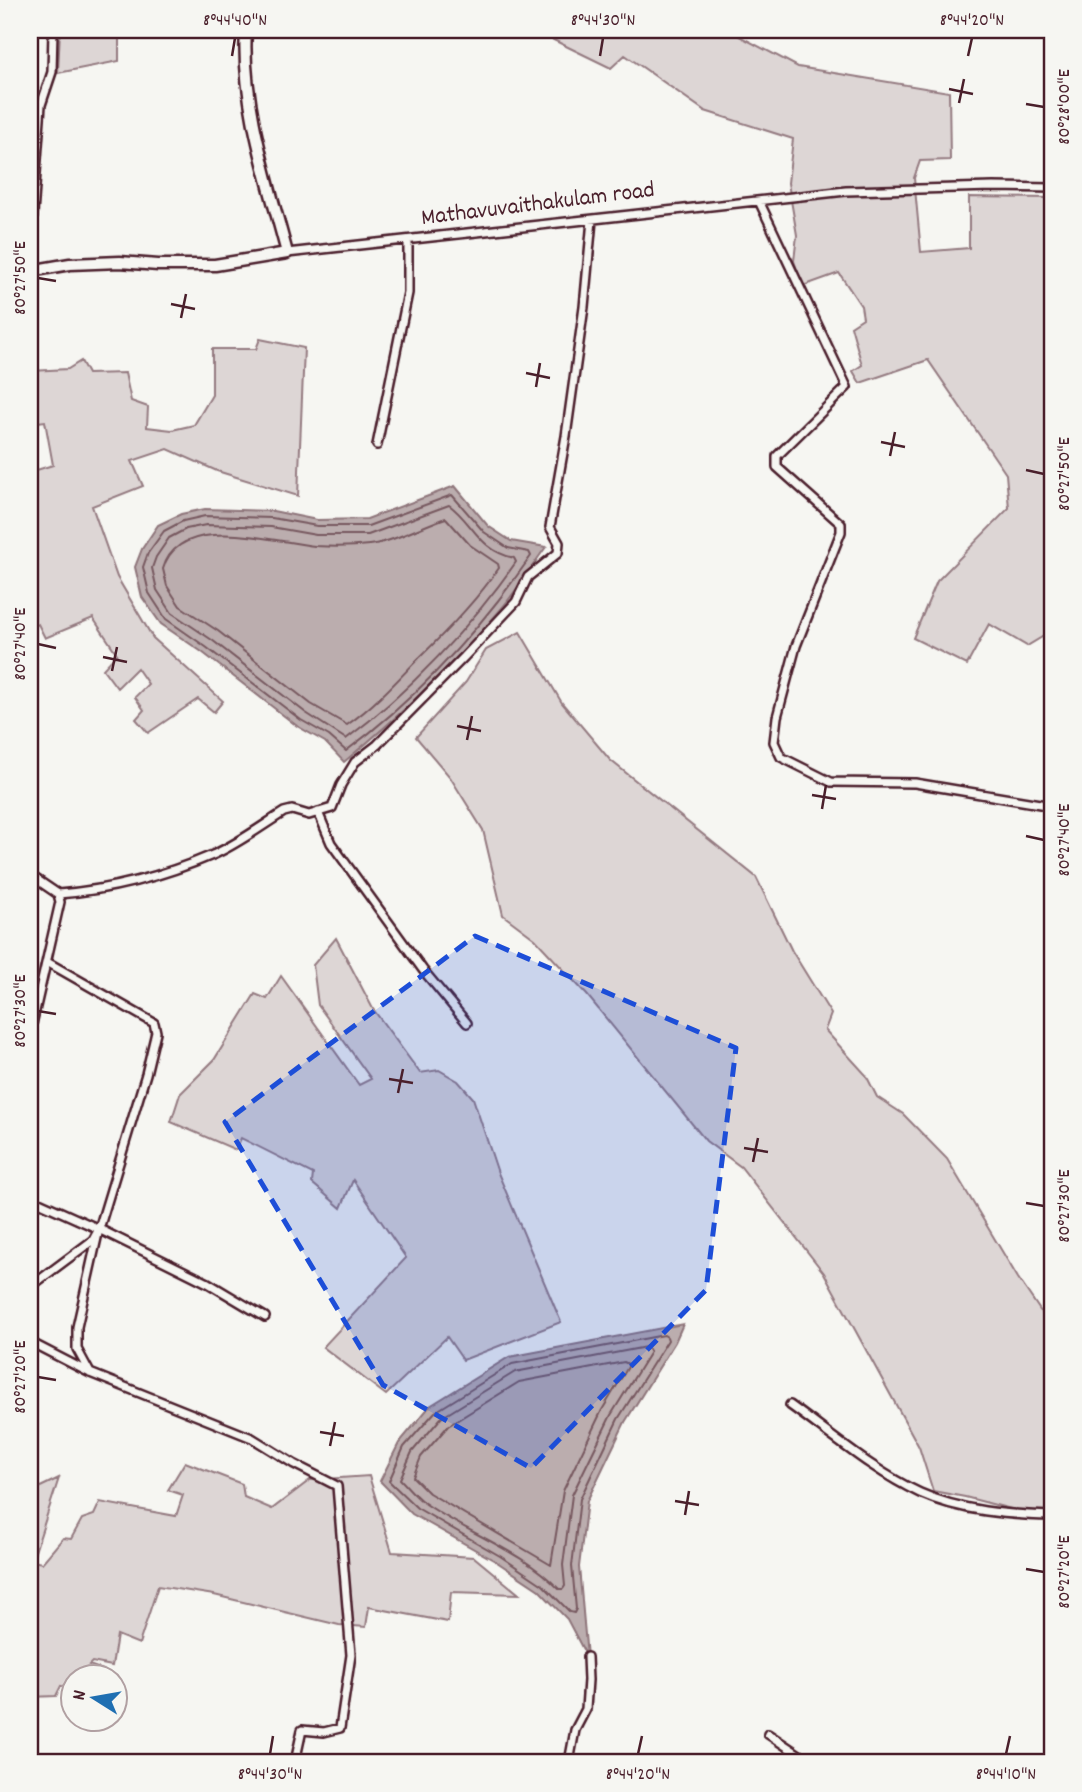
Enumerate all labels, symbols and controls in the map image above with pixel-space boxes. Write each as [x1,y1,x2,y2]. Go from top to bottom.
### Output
text: 8°44'40"N [203,9,267,34]
text: 8°44'30"N [571,9,635,34]
text: 8°44'20"N [940,9,1004,34]
text: 80°28'00"E [1053,69,1078,145]
street label: Mathavuvaithakulam road [419,174,657,236]
text: 80°27'50"E [9,241,34,315]
text: 80°27'50"E [1053,437,1078,511]
text: 80°27'40"E [9,608,34,680]
text: 80°27'40"E [1053,804,1078,876]
text: 80°27'30"E [9,974,34,1048]
text: 80°27'30"E [1053,1169,1078,1243]
text: 80°27'20"E [9,1340,34,1414]
text: 80°27'20"E [1053,1535,1078,1609]
north arrow [60,1662,130,1732]
text: N [67,1688,95,1703]
text: 8°44'30"N [238,1763,302,1788]
text: 8°44'20"N [606,1763,670,1788]
text: 8°44'10"N [976,1763,1036,1788]

